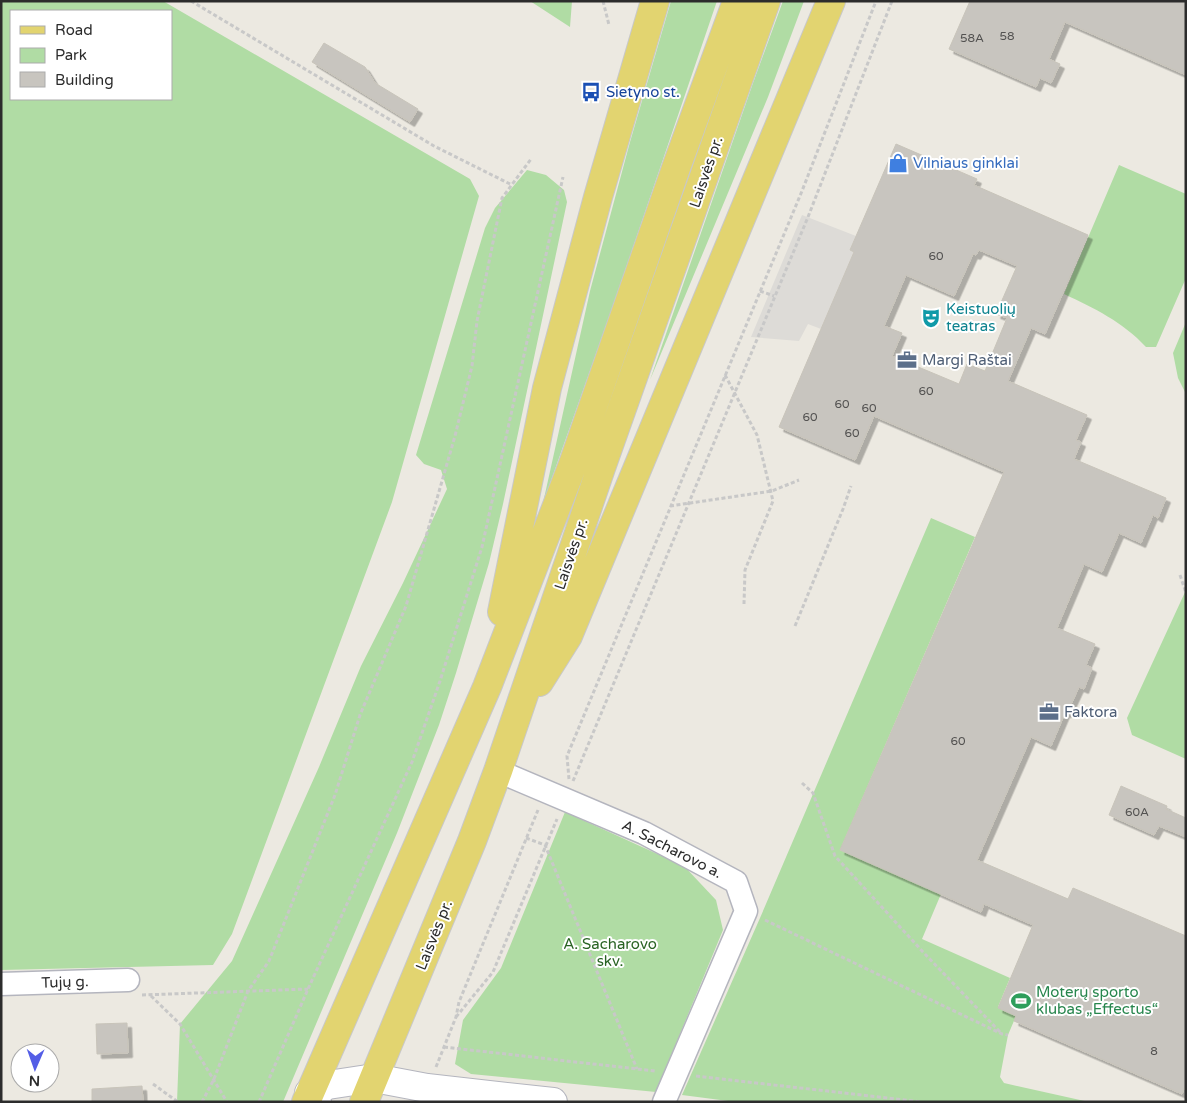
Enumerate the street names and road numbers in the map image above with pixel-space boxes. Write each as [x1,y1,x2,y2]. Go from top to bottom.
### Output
street label: Laisvės pr. [685,134,727,210]
street label: Laisvės pr. [550,516,592,592]
street label: A. Sacharovo a. [619,816,725,882]
street label: Laisvės pr. [412,897,456,973]
street label: Tujų g. [41,972,89,992]

